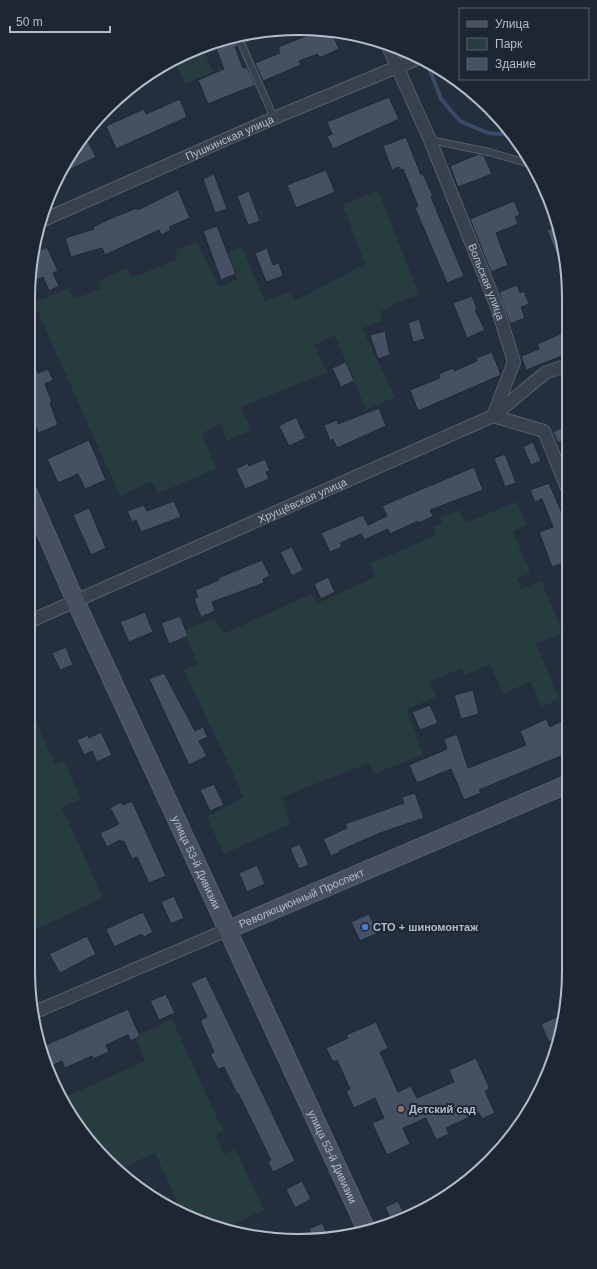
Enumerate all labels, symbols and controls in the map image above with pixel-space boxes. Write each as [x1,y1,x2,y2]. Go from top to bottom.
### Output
scale bar [10,8,110,34]
legend [459,8,589,80]
text: 50 m [16,15,43,29]
text: Улица [495,17,529,31]
text: Парк [495,37,523,51]
text: Здание [495,57,536,71]
street label: Пушкинская улица [183,113,276,162]
street label: Вольская улица [466,242,507,323]
street label: Хрущёвская улица [256,475,349,525]
street label: улица 53-й Дивизии [170,814,223,911]
street label: Революционный Проспект [237,866,366,930]
place label: СТО + шиномонтаж [373,921,478,933]
marker: СТО + шиномонтаж [360,922,370,932]
place label: Детский сад [409,1103,476,1115]
marker: Детский сад [396,1104,406,1114]
street label: улица 53-й Дивизии [306,1108,359,1205]

